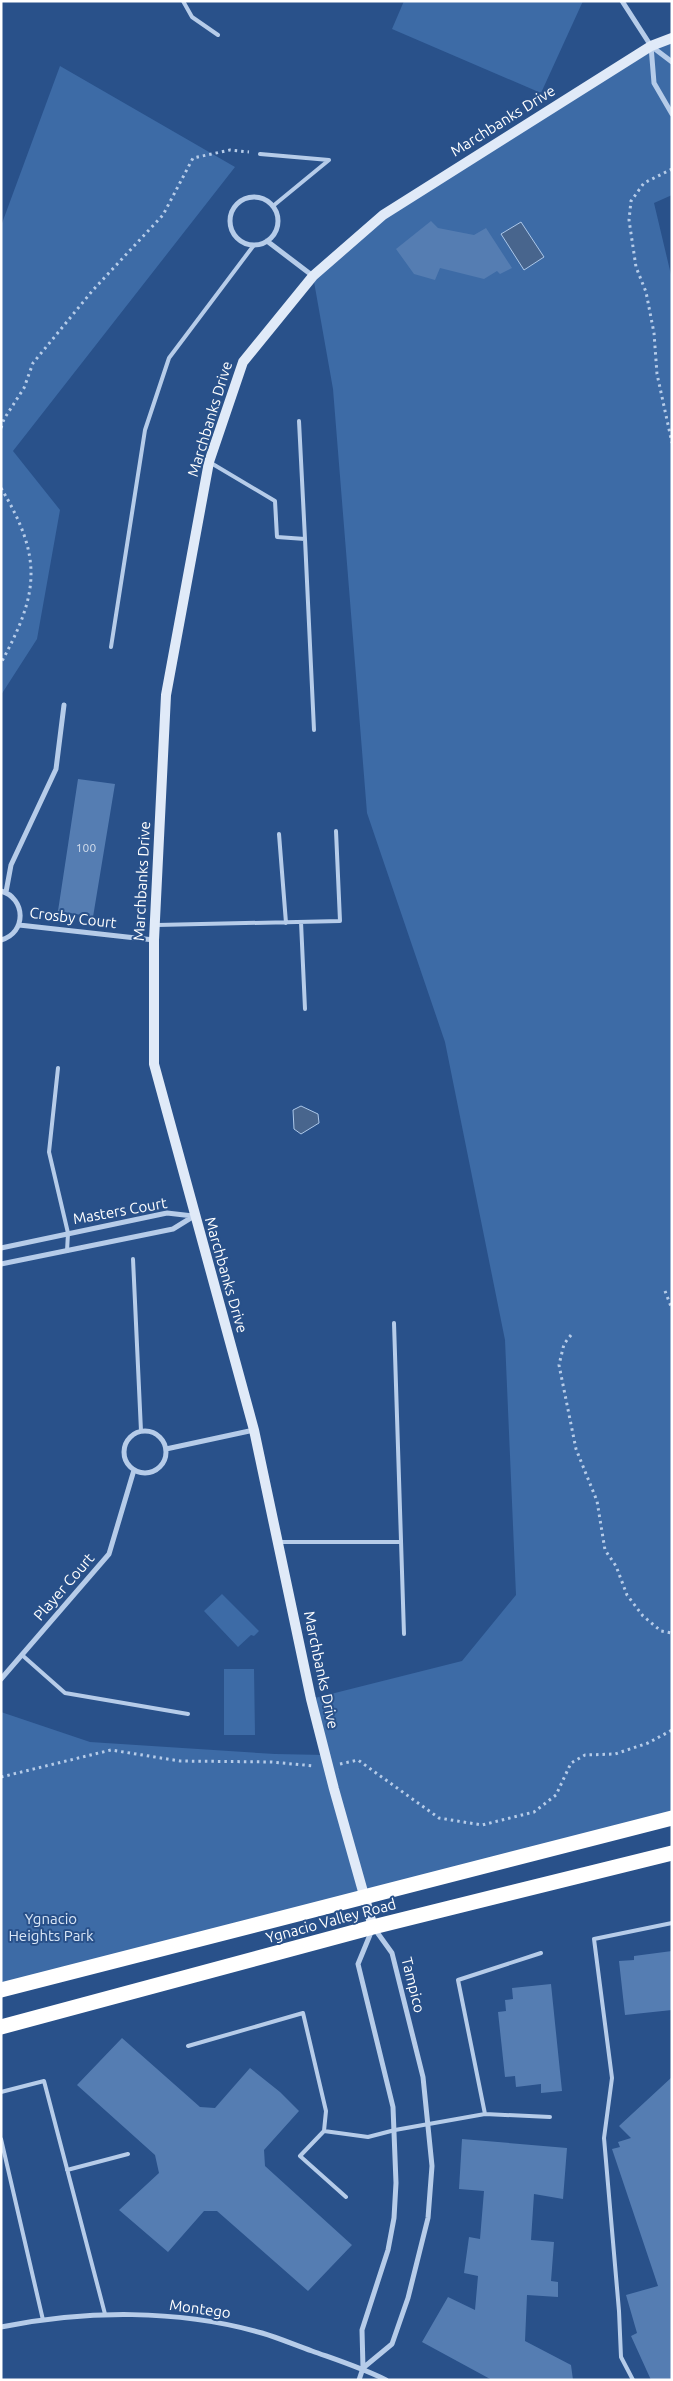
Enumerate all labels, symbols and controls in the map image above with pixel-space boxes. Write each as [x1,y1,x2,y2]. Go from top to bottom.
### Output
street label: Marchbanks Drive [447,82,558,160]
street label: Marchbanks Drive [184,359,235,479]
street label: Marchbanks Drive [130,821,153,941]
house number: 100 [76,841,96,854]
street label: Crosby Court [29,904,118,931]
street label: Masters Court [72,1194,168,1227]
street label: Marchbanks Drive [202,1215,251,1335]
street label: Player Court [30,1550,97,1624]
street label: Marchbanks Drive [301,1609,342,1730]
street label: Ygnacio Valley Road [264,1895,398,1946]
park label: Ygnacio Heights Park [8,1910,94,1944]
street label: Tampico [398,1955,429,2014]
street label: Montego [168,2296,232,2321]

